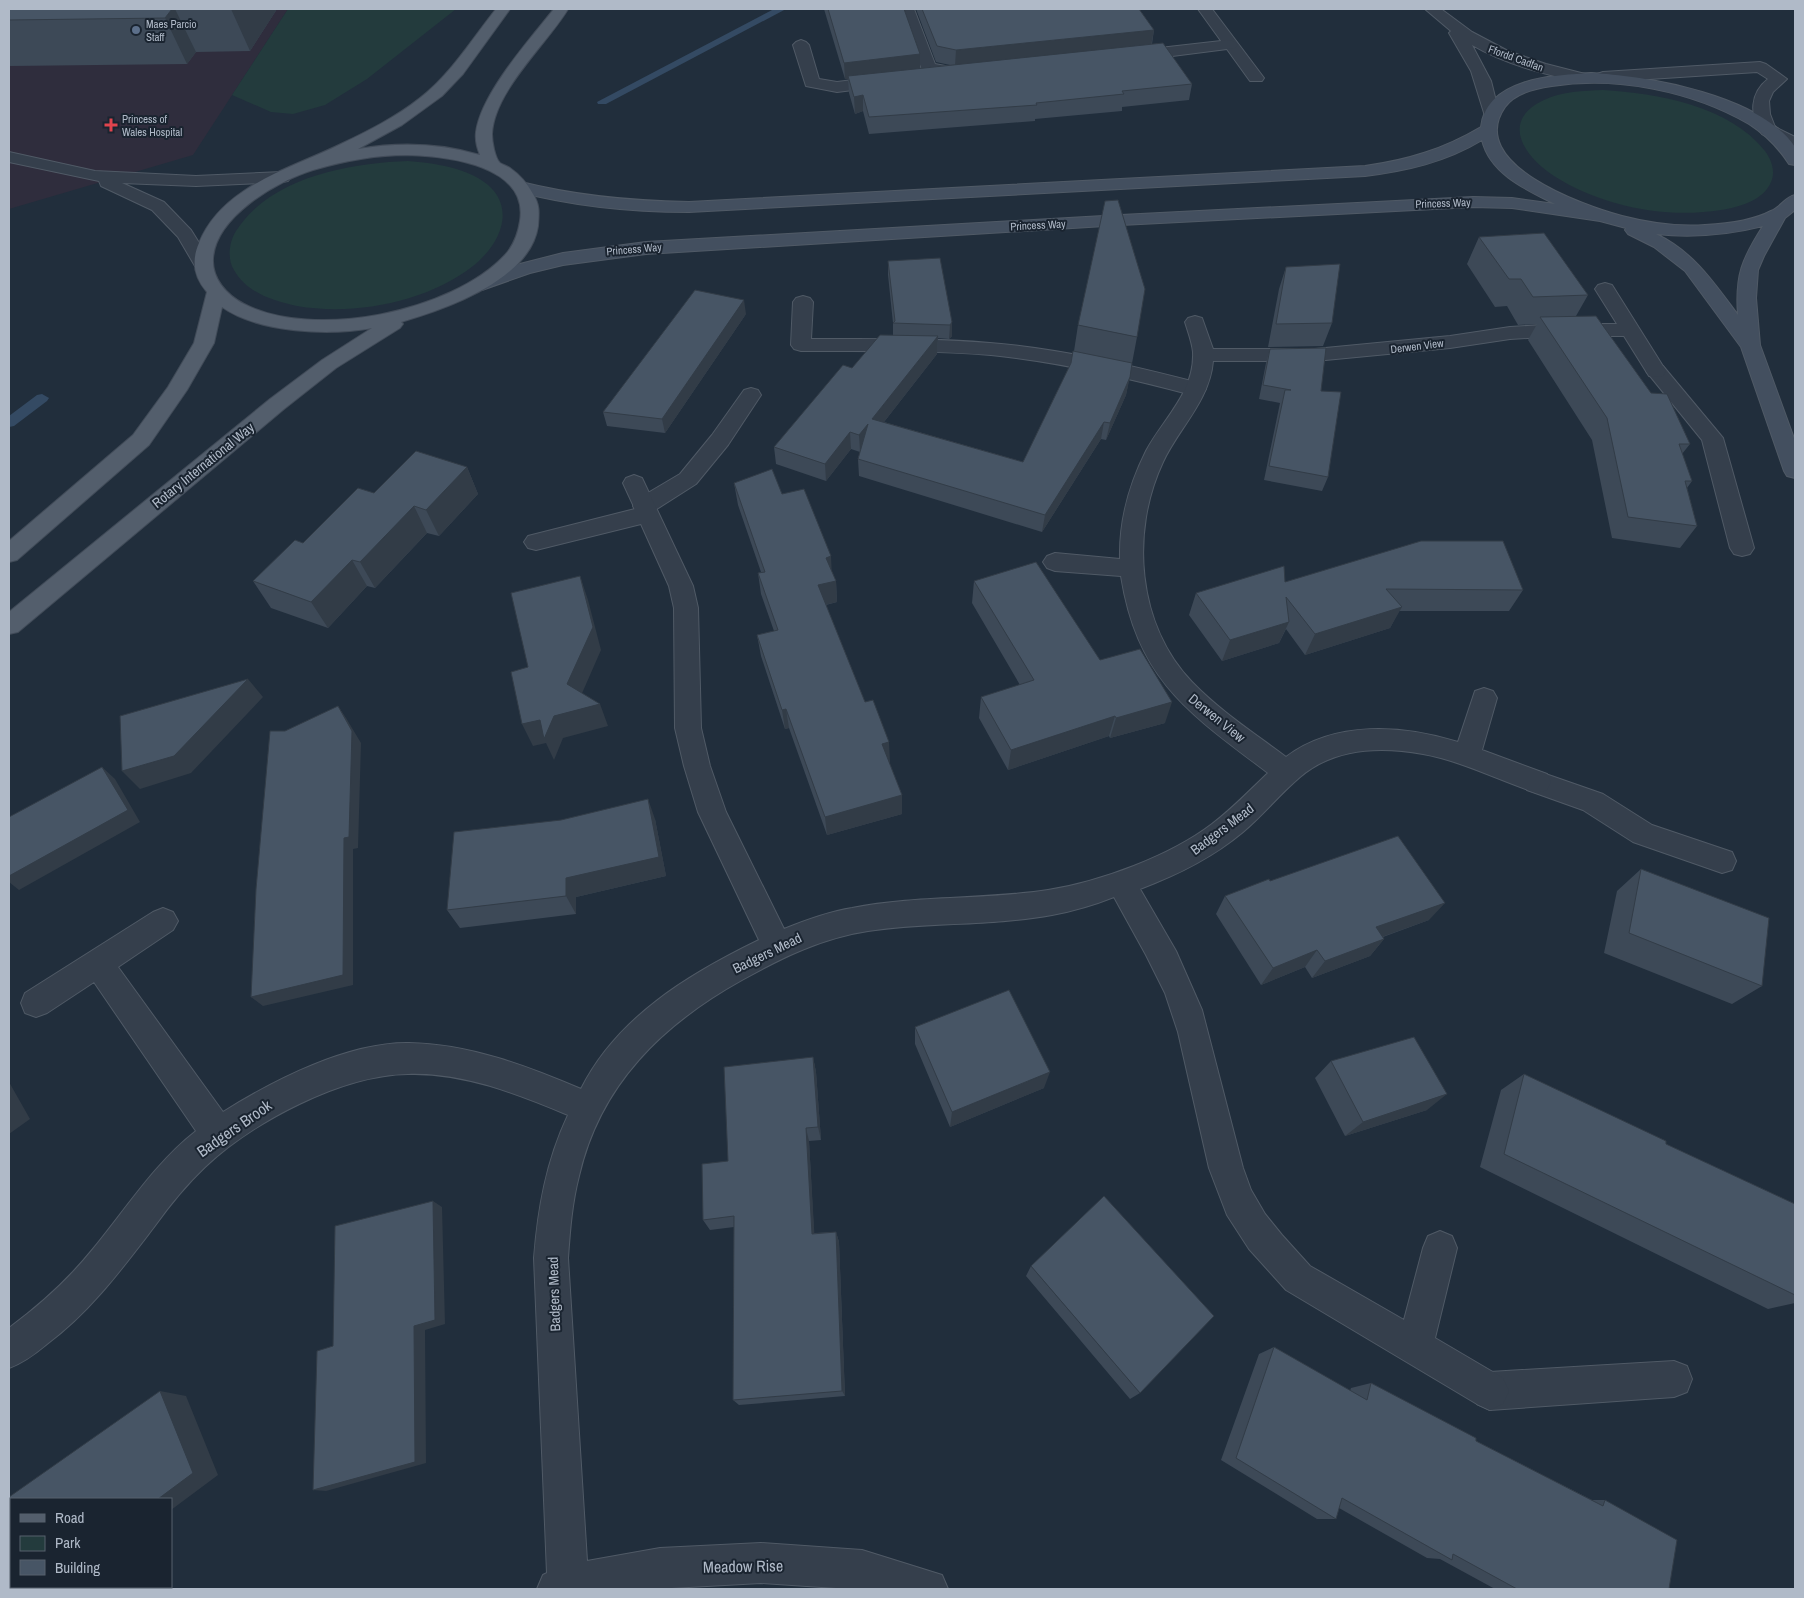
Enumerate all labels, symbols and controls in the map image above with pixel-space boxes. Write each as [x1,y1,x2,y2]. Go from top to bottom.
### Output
place label: Maes Parcio Staff [146,17,197,44]
marker: Maes Parcio Staff [130,24,142,36]
street label: Ffordd Cadfan [1487,42,1545,74]
place label: Princess of Wales Hospital [122,112,182,139]
marker: Princess of Wales Hospital [104,118,118,132]
street label: Princess Way [1415,195,1471,211]
street label: Princess Way [1010,217,1066,233]
street label: Princess Way [606,240,663,258]
street label: Derwen View [1390,336,1445,356]
street label: Rotary International Way [148,418,258,512]
street label: Derwen View [1185,690,1250,747]
street label: Badgers Mead [1187,799,1257,859]
street label: Badgers Mead [729,929,805,977]
street label: Badgers Brook [192,1094,276,1162]
street label: Badgers Mead [544,1256,564,1332]
legend [10,1498,172,1588]
text: Road [55,1507,84,1528]
text: Park [55,1532,81,1553]
street label: Meadow Rise [703,1554,783,1578]
text: Building [55,1557,100,1578]

